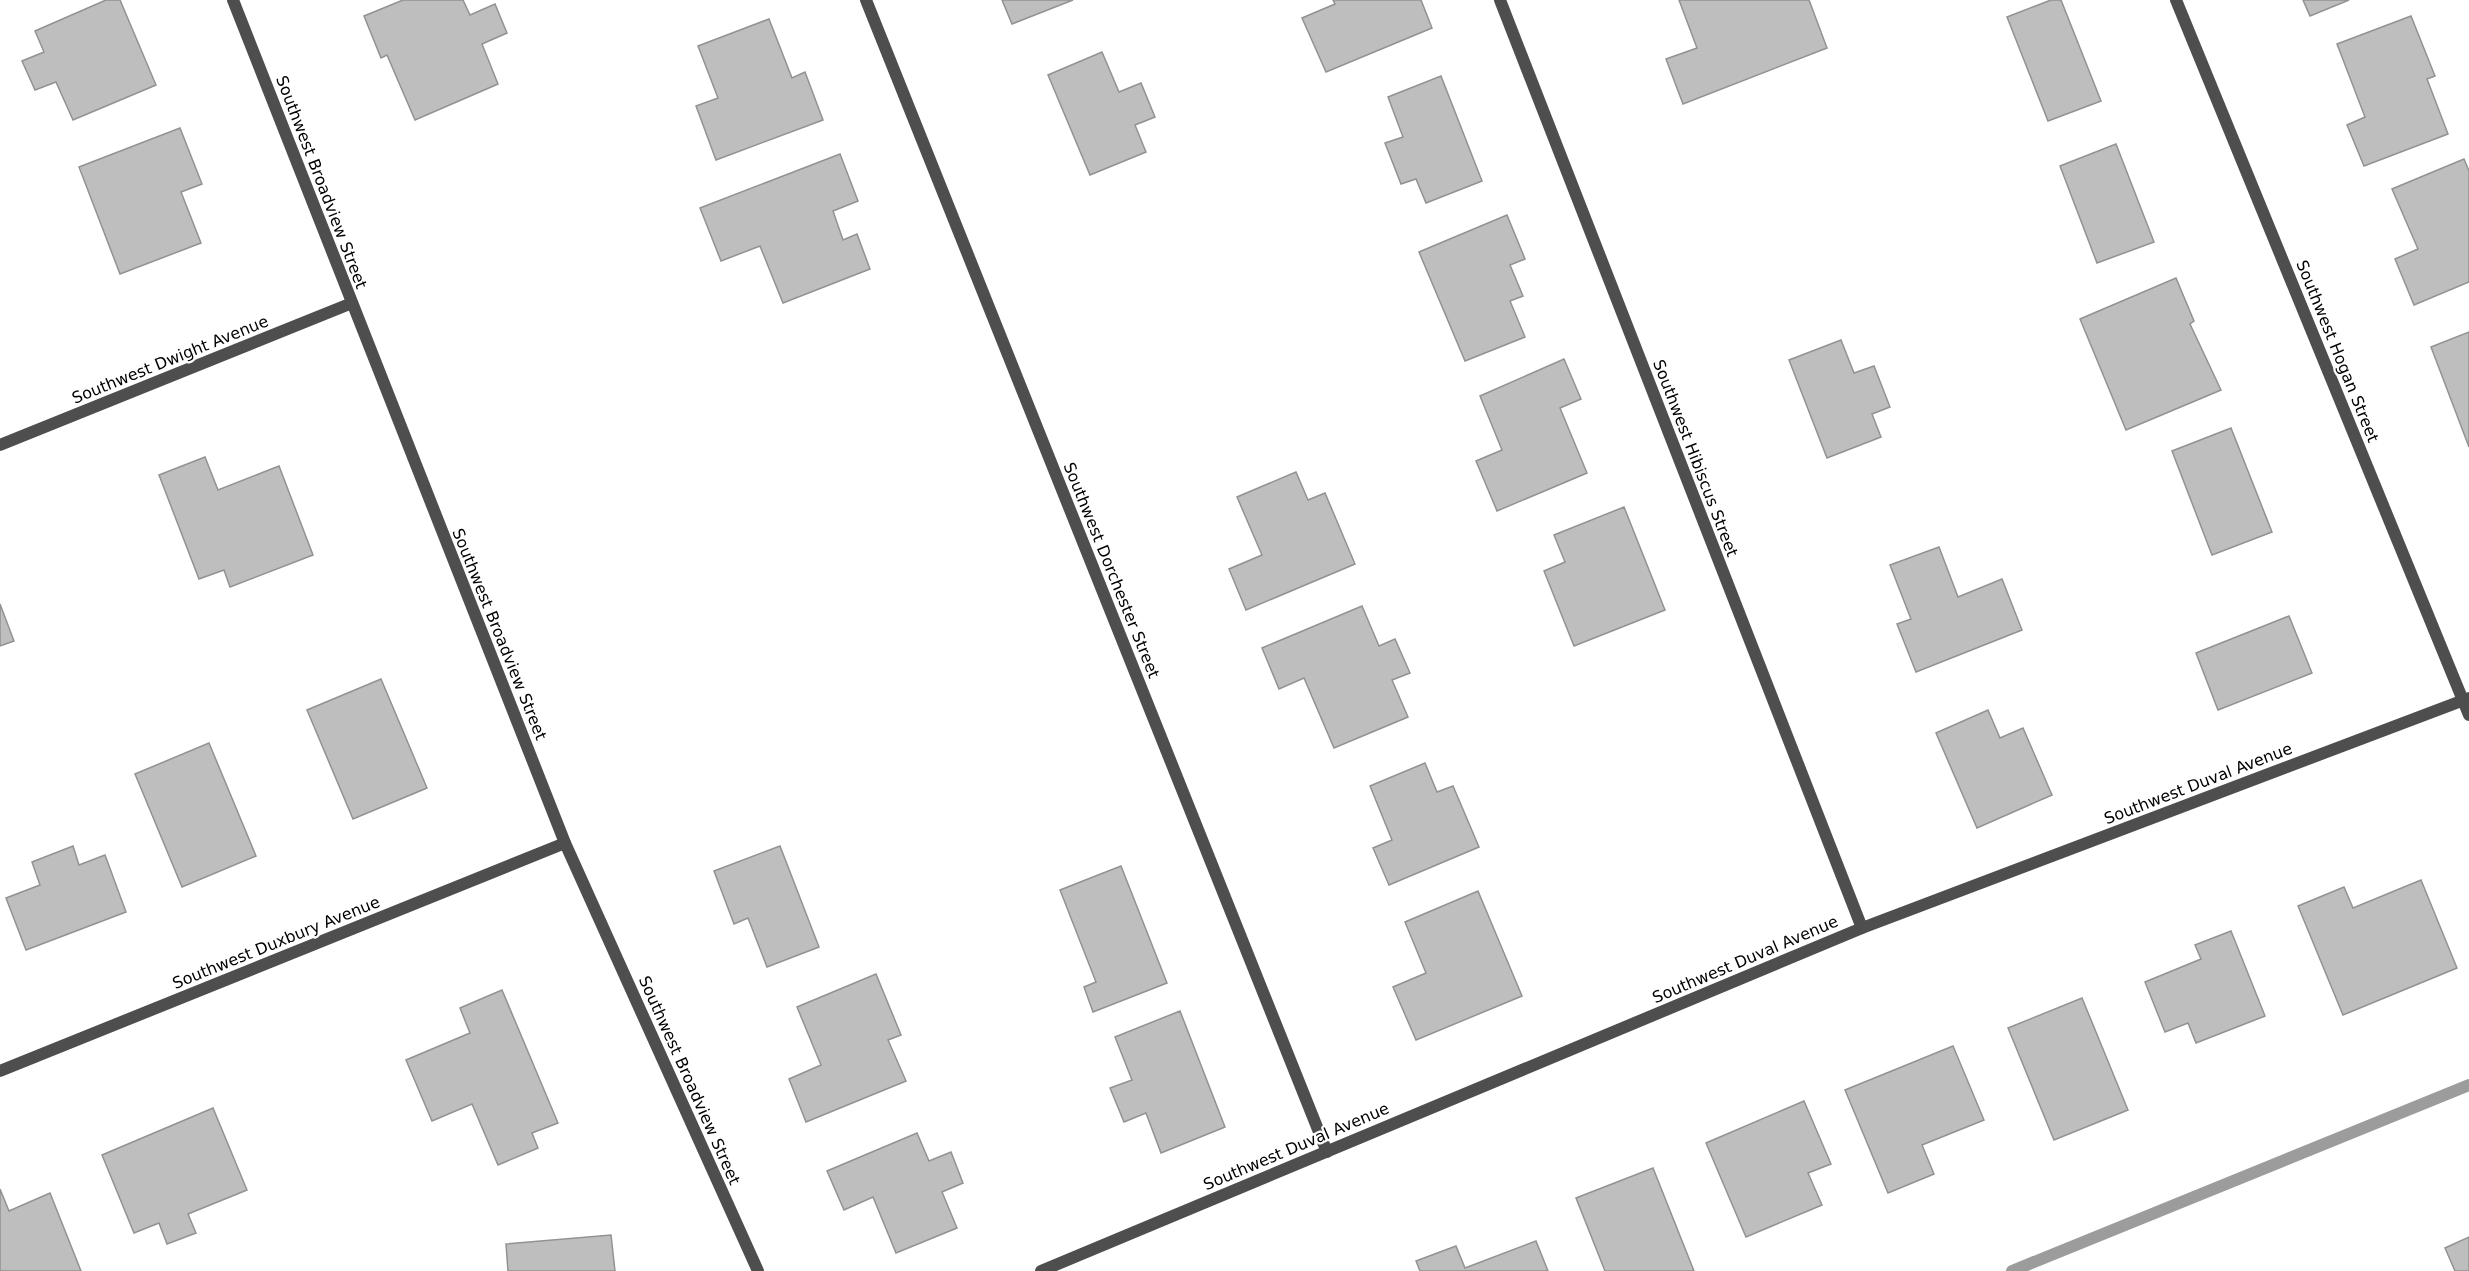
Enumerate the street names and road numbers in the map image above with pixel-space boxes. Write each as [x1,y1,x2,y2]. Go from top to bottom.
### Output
street label: Southwest Broadview Street [272,73,371,291]
street label: Southwest Hogan Street [2292,257,2383,445]
street label: Southwest Dwight Avenue [69,311,271,408]
street label: Southwest Hibiscus Street [1649,357,1742,559]
street label: Southwest Dorchester Street [1059,460,1164,681]
street label: Southwest Broadview Street [448,526,551,743]
street label: Southwest Duval Avenue [2101,739,2295,828]
street label: Southwest Duxbury Avenue [170,892,383,993]
street label: Southwest Duval Avenue [1650,912,1841,1007]
street label: Southwest Broadview Street [635,973,744,1188]
street label: Southwest Duval Avenue [1201,1099,1392,1194]

